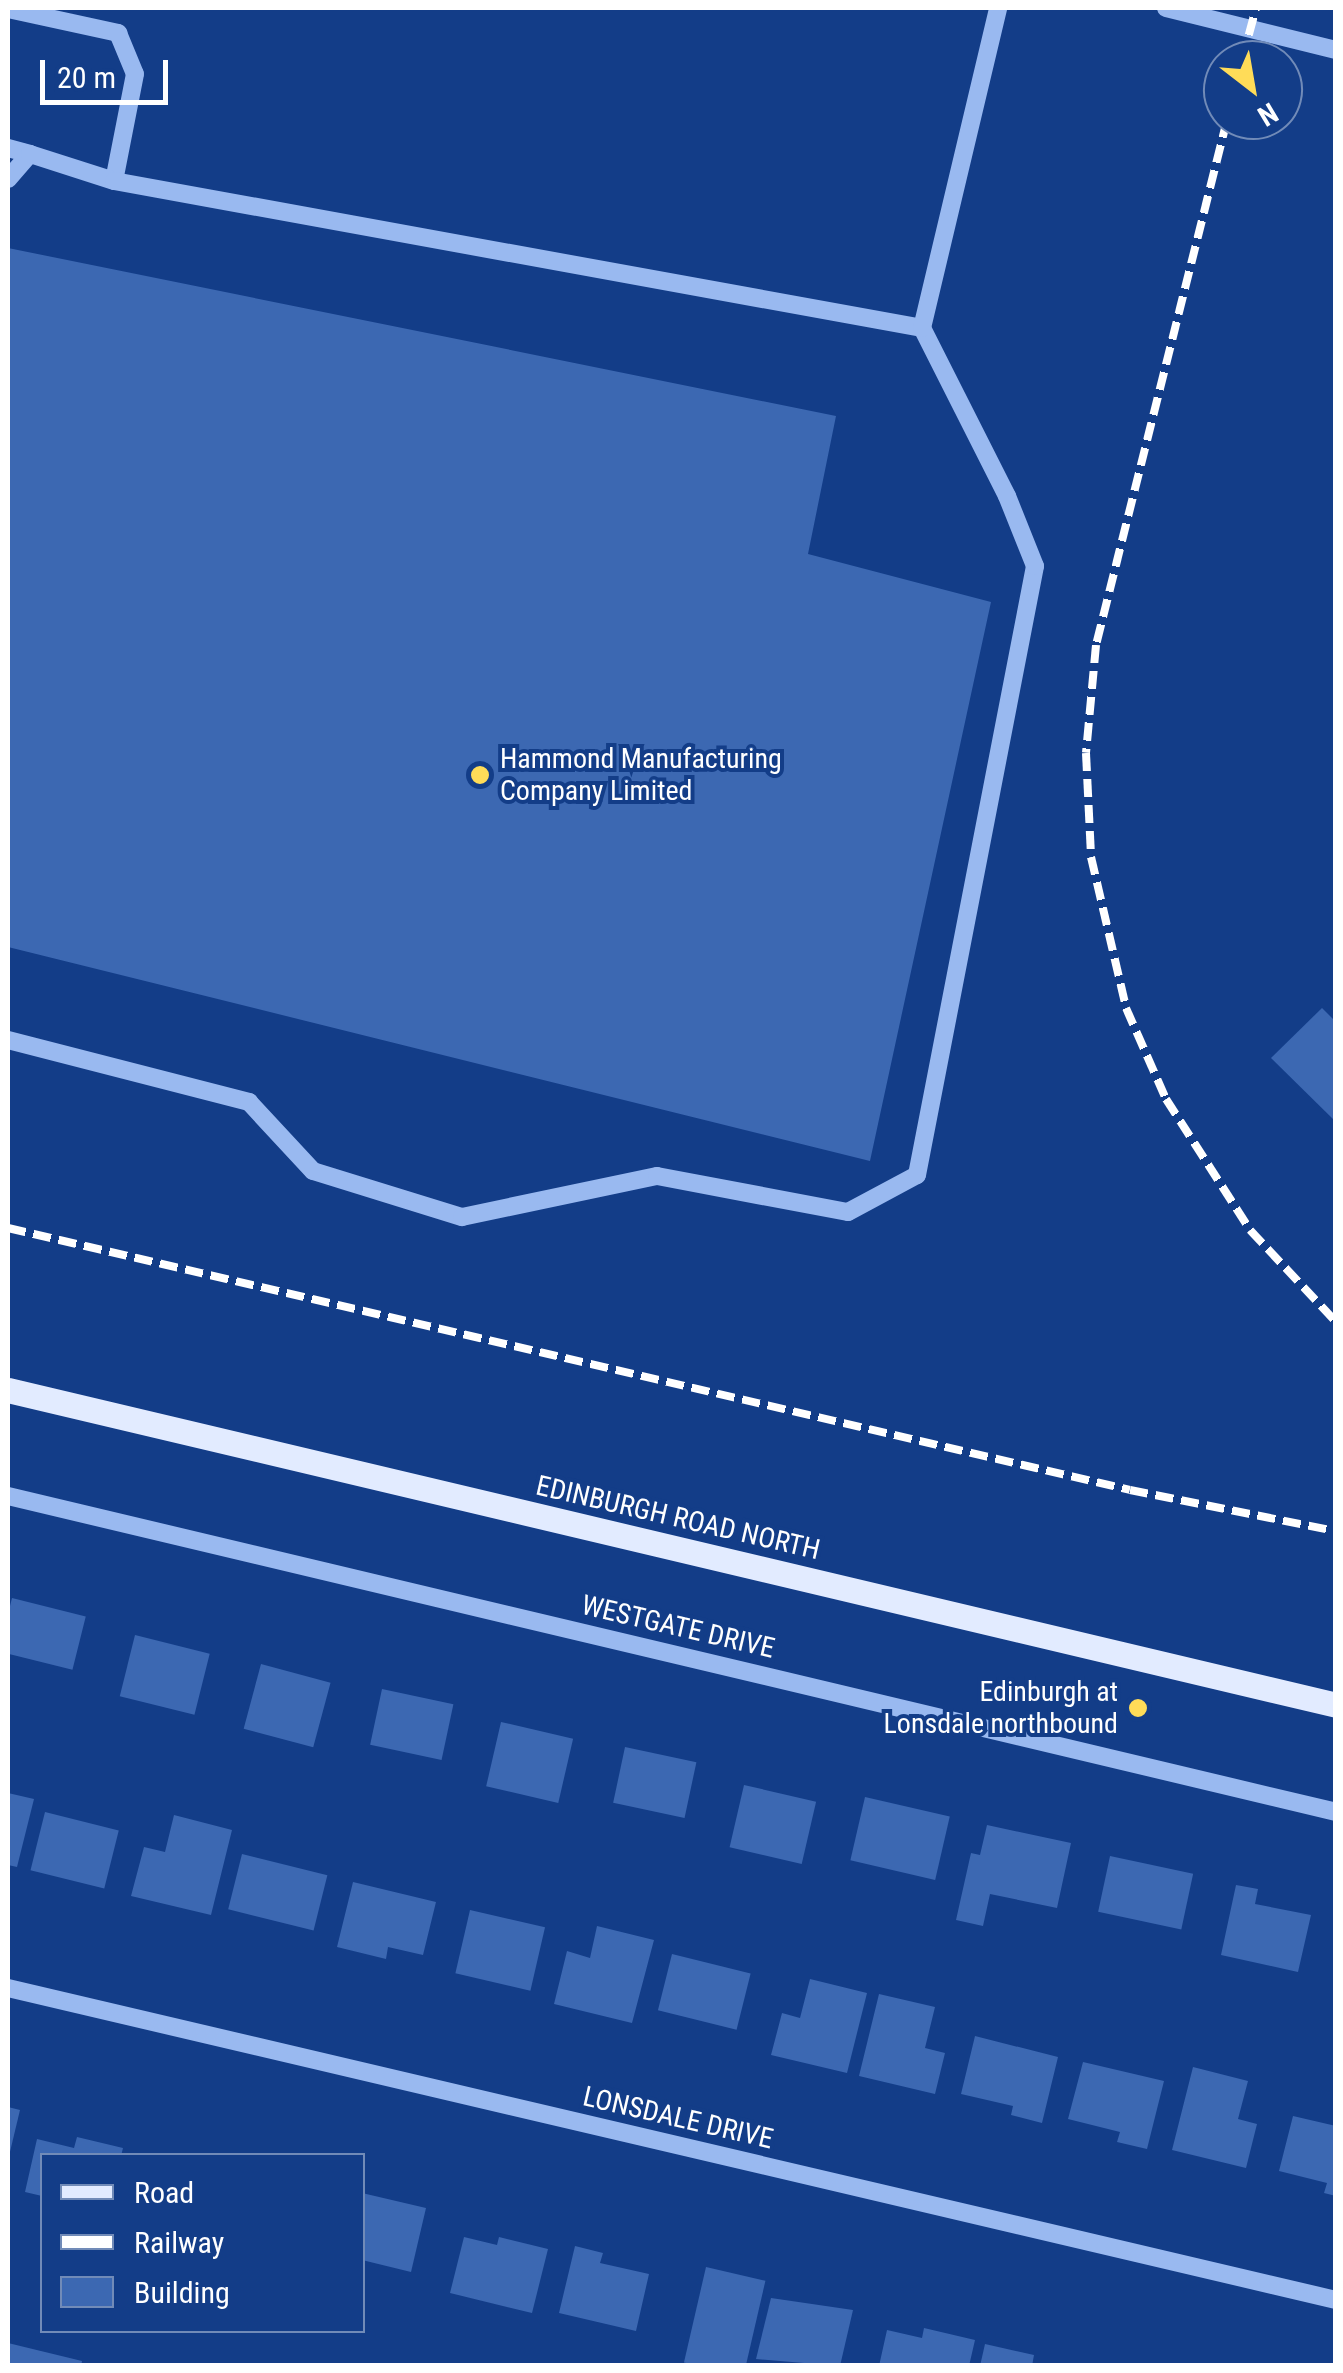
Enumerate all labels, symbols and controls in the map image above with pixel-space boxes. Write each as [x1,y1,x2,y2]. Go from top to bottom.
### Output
scale bar [45,40,172,102]
north arrow [1203,40,1303,140]
text: 20 m [57,60,116,95]
text: N [1252,96,1284,133]
place label: Hammond Manufacturing Company Limited [500,742,782,808]
marker: Hammond Manufacturing Company Limited [469,764,491,786]
street label: EDINBURGH ROAD NORTH [533,1469,823,1567]
street label: WESTGATE DRIVE [578,1588,778,1666]
place label: Edinburgh at Lonsdale northbound [884,1675,1118,1741]
marker: Edinburgh at Lonsdale northbound [1127,1697,1149,1719]
street label: LONSDALE DRIVE [580,2080,776,2156]
legend [40,2153,365,2333]
text: Road [134,2175,194,2210]
text: Railway [134,2225,224,2260]
text: Building [134,2275,230,2310]

